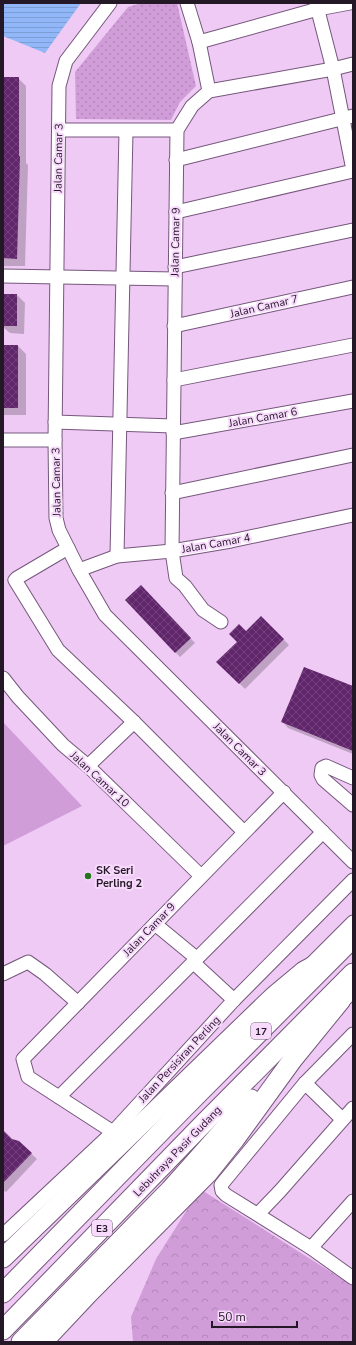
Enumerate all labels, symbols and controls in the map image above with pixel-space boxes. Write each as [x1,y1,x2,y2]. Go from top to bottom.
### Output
street label: Jalan Camar 3 [50,123,67,194]
street label: Jalan Camar 9 [167,207,184,278]
street label: Jalan Camar 7 [228,291,300,322]
street label: Jalan Camar 6 [227,404,299,431]
street label: Jalan Camar 3 [48,447,65,518]
street label: Jalan Camar 4 [180,530,252,557]
street label: Jalan Camar 3 [209,719,269,779]
street label: Jalan Camar 10 [66,747,133,811]
place label: SK Seri Perling 2 [96,863,143,891]
marker: SK Seri Perling 2 [83,871,93,881]
street label: Jalan Camar 9 [119,899,179,960]
street label: Jalan Persisiran Perling [134,1013,224,1107]
road number: 17 [251,1023,271,1039]
street label: Lebuhraya Pasir Gudang [130,1103,225,1200]
road number: E3 [92,1220,112,1236]
scale bar [212,1303,297,1329]
text: 50 m [218,1309,246,1325]

